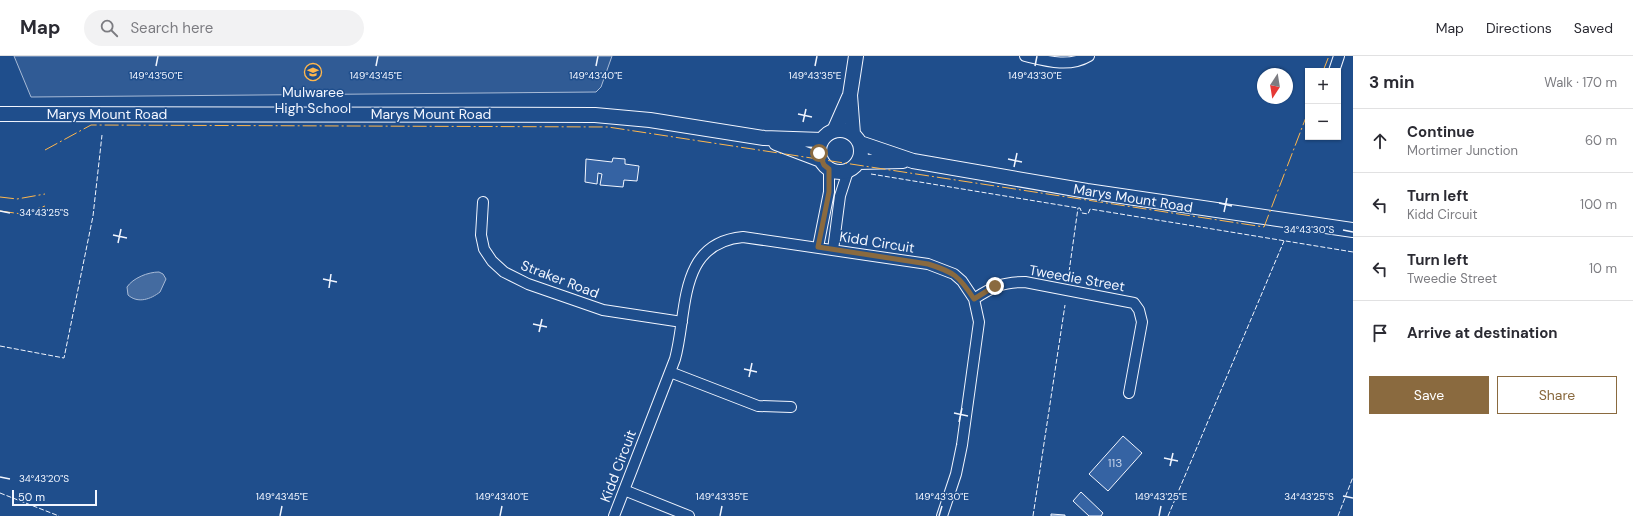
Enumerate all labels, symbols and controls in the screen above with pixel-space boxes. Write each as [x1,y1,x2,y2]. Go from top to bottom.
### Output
search box [84,10,364,46]
text: Map [20,15,60,40]
icon: search [98,17,120,39]
text: Search here [130,18,213,38]
text: Map [1436,19,1464,37]
text: Directions [1486,19,1552,37]
text: Saved [1574,19,1613,37]
school or university icon: Mulwaree High School [303,62,323,82]
north arrow [1257,68,1293,104]
map controls [1305,68,1341,140]
button: + [1305,68,1341,104]
text: 149°43'50"E [129,69,183,82]
text: 149°43'45"E [350,69,403,82]
text: 149°43'40"E [569,69,623,82]
text: 149°43'35"E [789,69,842,82]
text: 149°43'30"E [1008,69,1062,82]
text: 3 min [1369,71,1414,93]
text: Walk · 170 m [1544,74,1617,91]
place label: Mulwaree High School [275,83,351,117]
button: − [1305,104,1341,140]
street label: Marys Mount Road [47,105,167,123]
street label: Marys Mount Road [371,105,491,123]
text: Continue [1407,122,1475,142]
icon: ahead [1369,130,1391,152]
text: 60 m [1585,132,1617,149]
text: Mortimer Junction [1407,142,1518,159]
route start [810,144,828,162]
street label: Marys Mount Road [1072,180,1194,216]
text: Turn left [1407,186,1468,206]
icon: left [1369,194,1391,216]
text: 100 m [1580,196,1617,213]
text: 34°43'25"S [19,206,69,219]
text: Kidd Circuit [1407,206,1478,223]
text: 34°43'30"S [1284,223,1334,236]
street label: Kidd Circuit [838,227,916,257]
text: Turn left [1407,250,1468,270]
street label: Straker Road [518,256,602,302]
icon: left [1369,258,1391,280]
text: 10 m [1589,260,1617,277]
street label: Tweedie Street [1028,261,1126,295]
text: Tweedie Street [1407,270,1497,287]
route end [986,277,1004,295]
icon: arrive [1369,322,1391,344]
text: Arrive at destination [1407,323,1558,343]
button: Save [1369,376,1489,414]
button: Share [1497,376,1617,414]
street label: Kidd Circuit [596,427,640,505]
house number: 113 [1108,455,1122,471]
text: 34°43'20"S [19,472,69,485]
scale bar [12,488,97,507]
text: 50 m [18,490,45,504]
text: 149°43'45"E [256,490,309,503]
text: 149°43'40"E [475,490,529,503]
text: 149°43'35"E [696,490,749,503]
text: 149°43'30"E [915,490,969,503]
text: 149°43'25"E [1135,490,1188,503]
text: 34°43'25"S [1284,490,1334,503]

